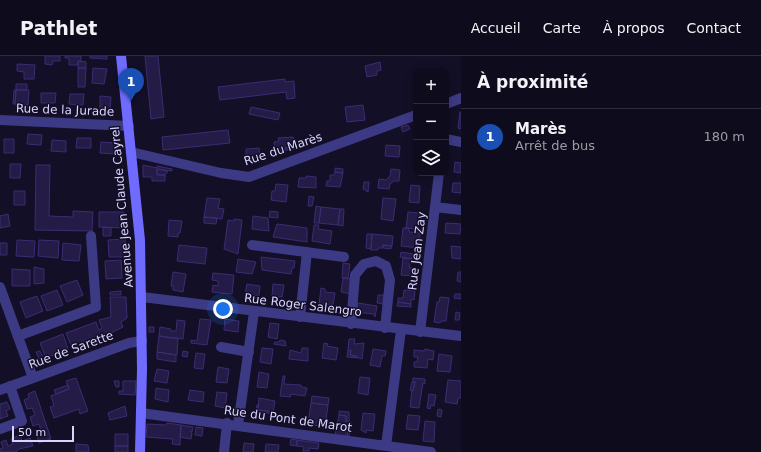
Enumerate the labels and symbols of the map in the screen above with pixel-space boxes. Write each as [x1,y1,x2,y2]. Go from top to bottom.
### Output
pin: 1 [118,68,144,101]
street label: Rue de la Jurade [16,101,114,119]
street label: Avenue Jean Claude Cayrel [108,126,136,288]
street label: Rue du Marès [242,130,324,168]
street label: Rue Jean Zay [405,211,429,291]
street label: Rue Roger Salengro [243,291,363,319]
your location [213,299,233,319]
street label: Rue de Sarette [27,328,115,372]
street label: Rue du Pont de Marot [223,403,353,435]
scale bar [12,424,74,443]

